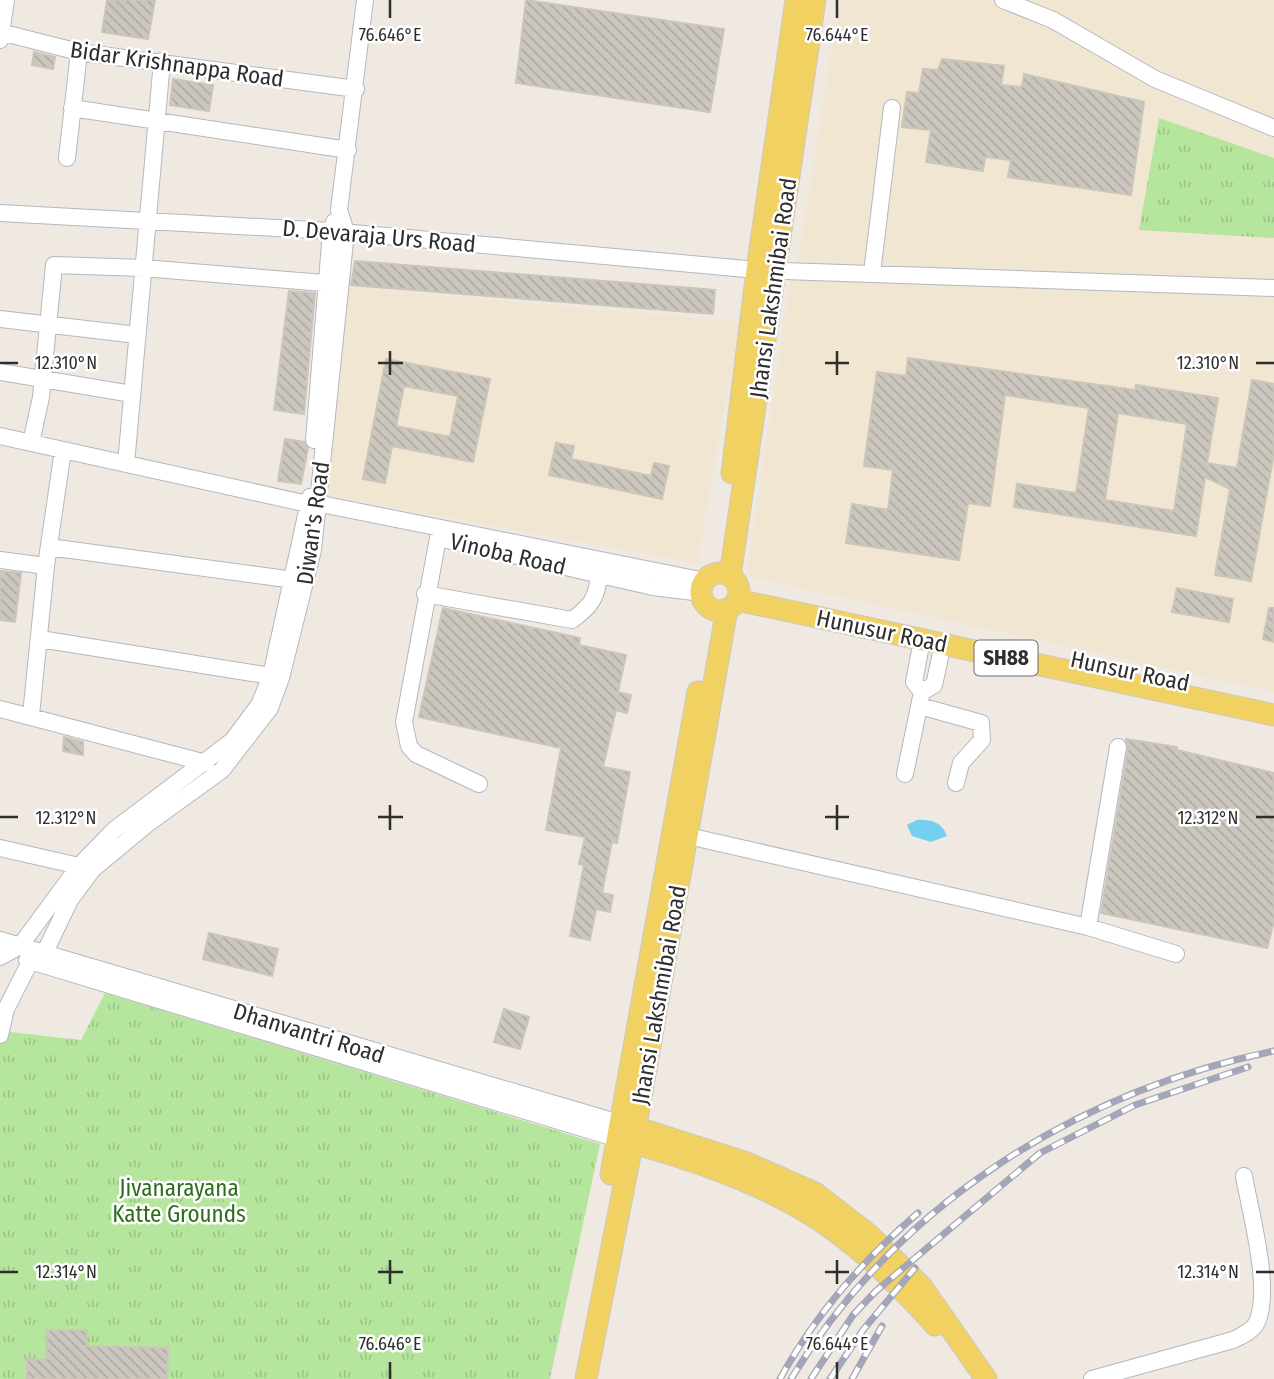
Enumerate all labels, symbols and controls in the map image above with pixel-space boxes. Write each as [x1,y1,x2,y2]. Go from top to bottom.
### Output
text: 76.646°E [359,24,421,46]
text: 76.644°E [806,24,868,46]
street label: Bidar Krishnappa Road [68,35,286,93]
street label: Jhansi Lakshmibai Road [744,176,802,400]
street label: D. Devaraja Urs Road [281,214,477,258]
text: 12.310°N [35,352,97,374]
text: 12.310°N [1177,352,1239,374]
street label: Diwan's Road [290,459,336,587]
street label: Vinoba Road [447,527,569,581]
street label: Hunusur Road [814,603,950,659]
road number: SH88 [974,640,1038,676]
street label: Hunsur Road [1068,645,1192,697]
text: 12.312°N [36,807,96,829]
text: 12.312°N [1178,807,1238,829]
street label: Jhansi Lakshmibai Road [626,883,692,1107]
street label: Dhanvantri Road [230,997,388,1069]
park label: Jivanarayana Katte Grounds [112,1174,246,1228]
text: 12.314°N [35,1261,97,1283]
text: 12.314°N [1177,1261,1239,1283]
text: 76.646°E [359,1333,421,1355]
text: 76.644°E [806,1333,868,1355]

